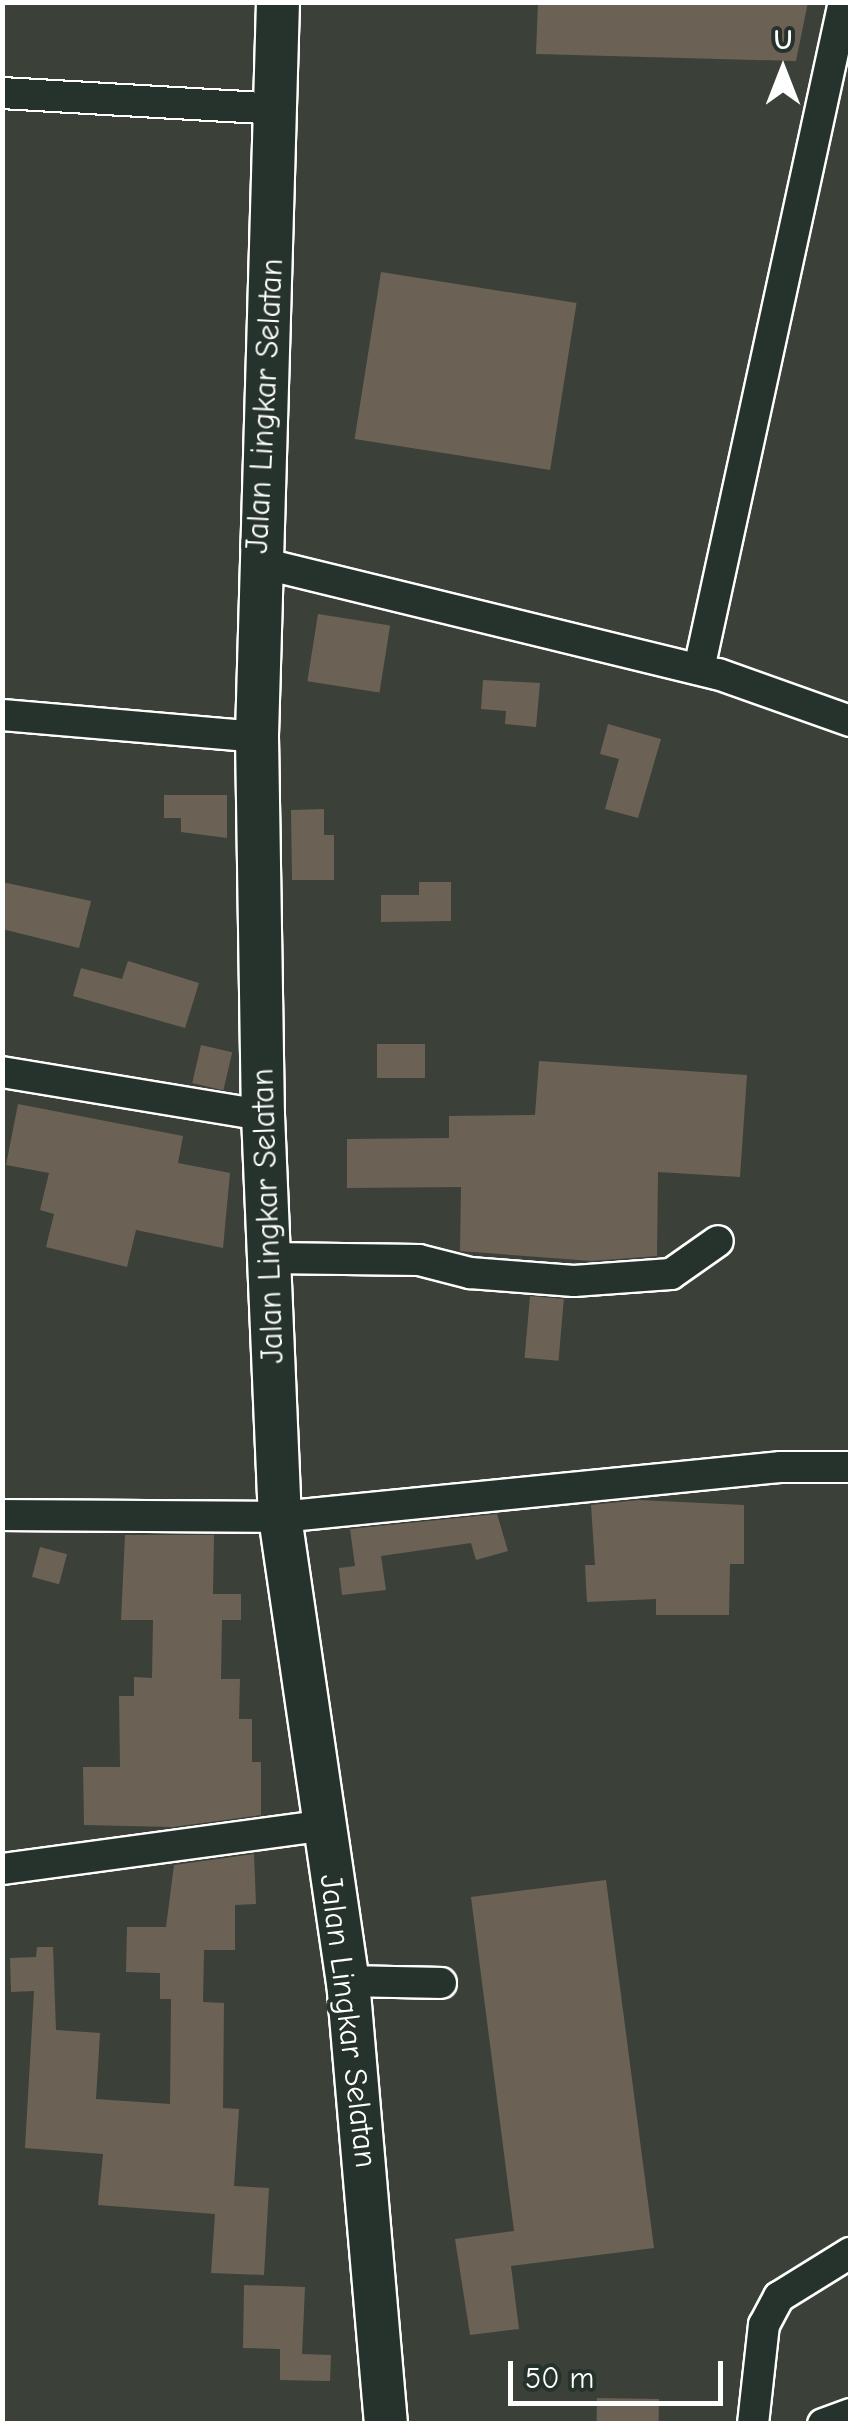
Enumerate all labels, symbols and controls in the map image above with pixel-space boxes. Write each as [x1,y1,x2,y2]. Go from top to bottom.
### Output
north arrow [733,20,833,120]
text: U [774,24,792,56]
street label: Jalan Lingkar Selatan [238,258,292,554]
street label: Jalan Lingkar Selatan [244,1068,292,1364]
street label: Jalan Lingkar Selatan [311,1872,385,2170]
scale bar [513,2341,728,2403]
text: 50 m [525,2361,594,2396]

